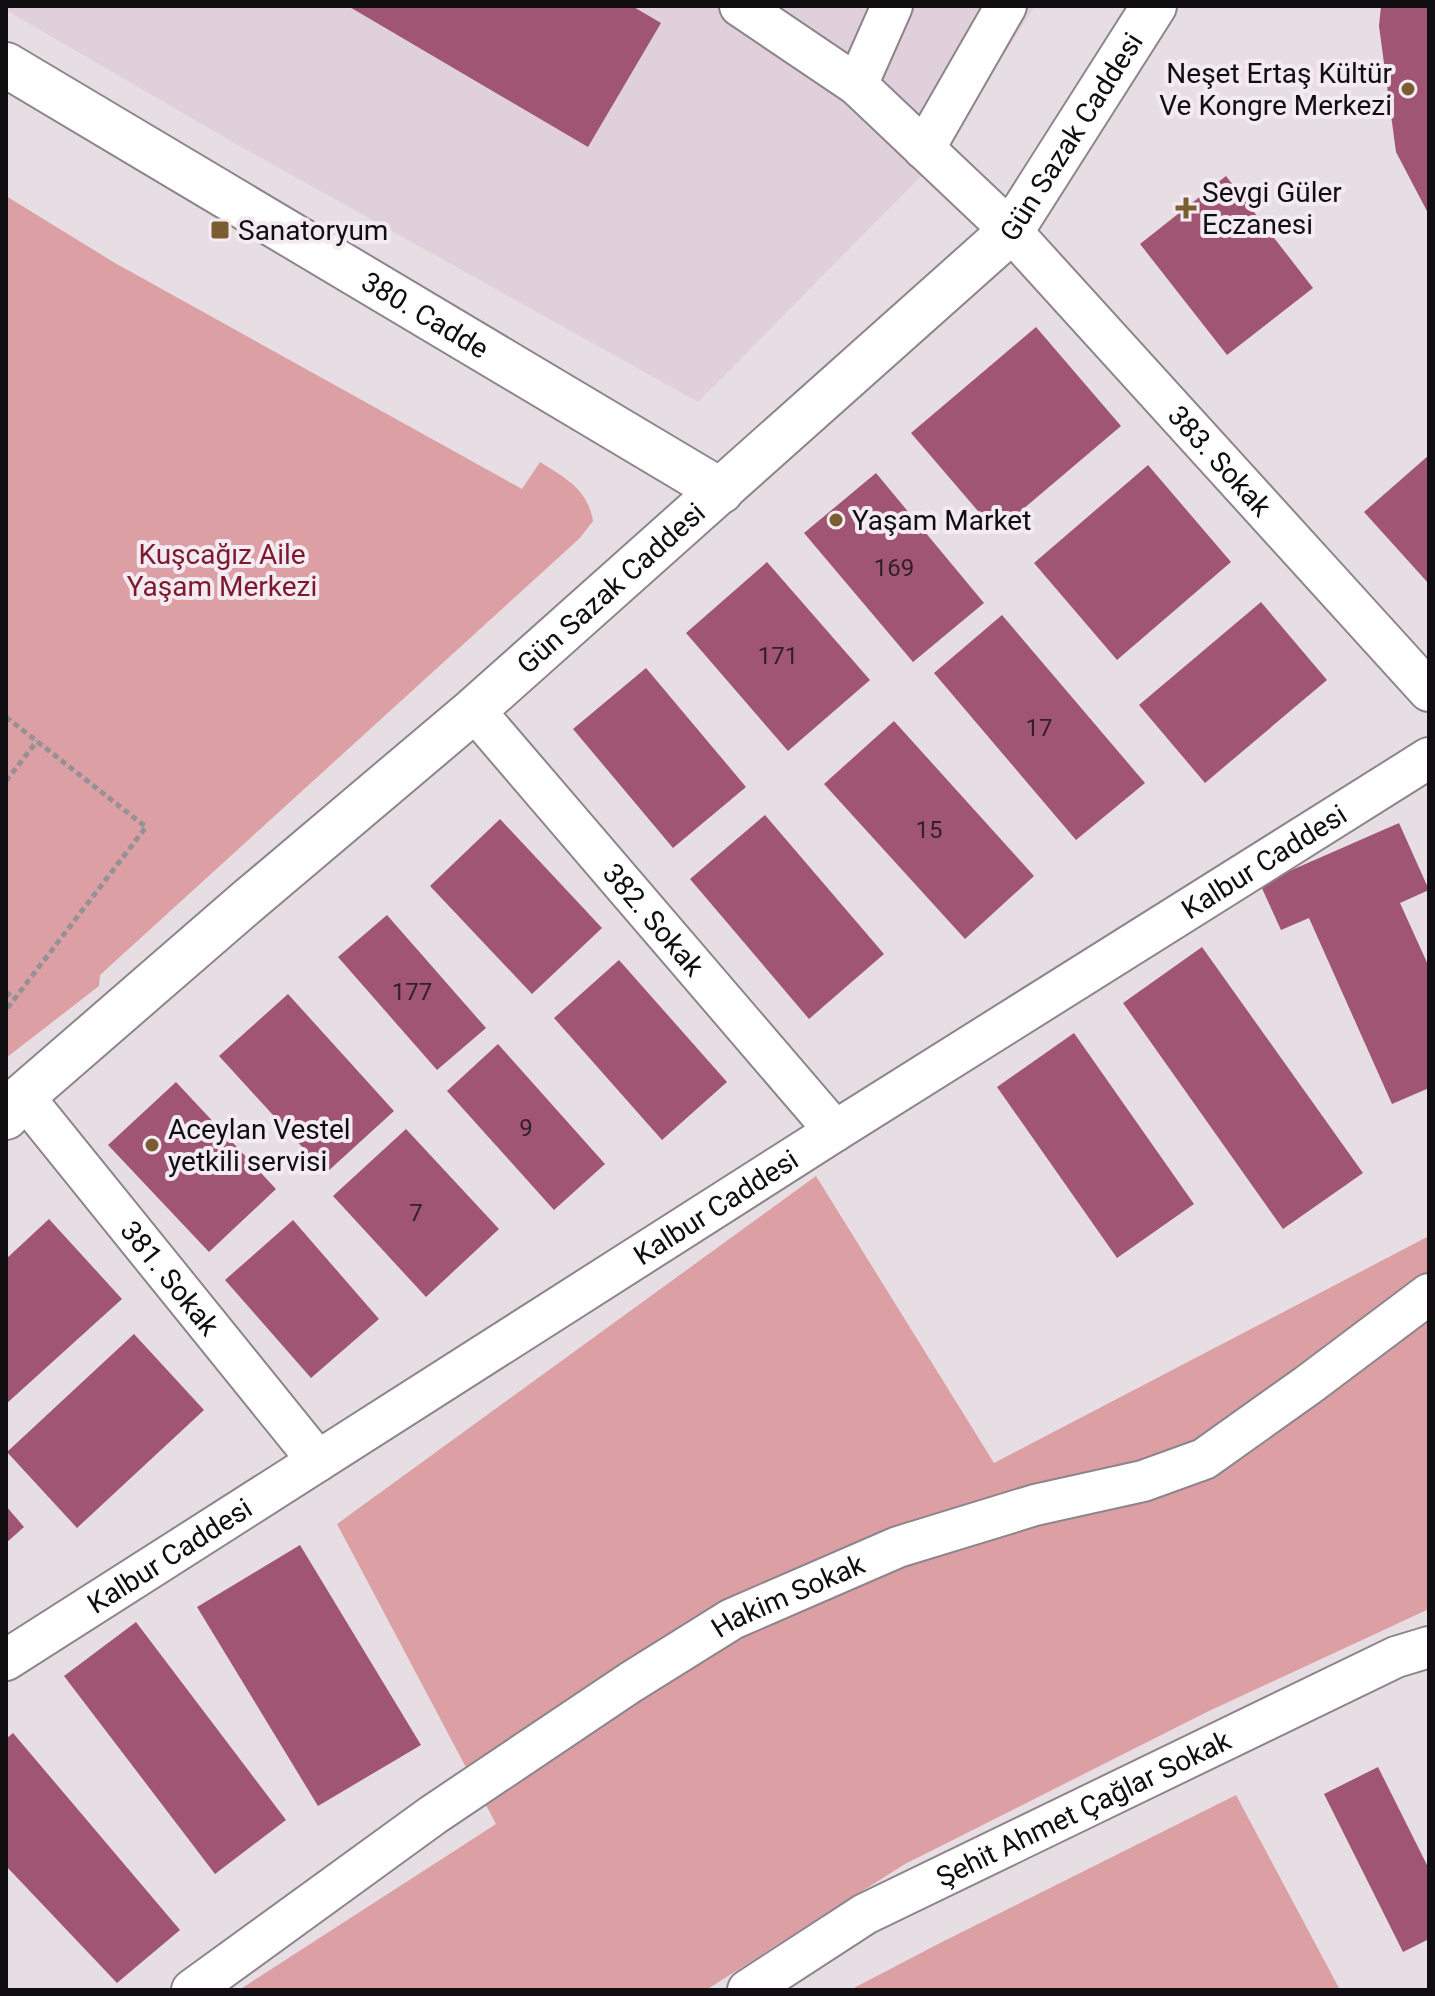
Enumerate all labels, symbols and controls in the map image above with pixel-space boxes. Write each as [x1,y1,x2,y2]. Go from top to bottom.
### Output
street label: Gün Sazak Caddesi [993,26,1149,247]
place label: Neşet Ertaş Kültür Ve Kongre Merkezi [1159,57,1393,122]
marker: Neşet Ertaş Kültür Ve Kongre Merkezi [1399,80,1417,98]
place label: Sevgi Güler Eczanesi [1202,176,1342,241]
marker: Sevgi Güler Eczanesi [1177,199,1195,217]
place label: Sanatoryum [238,214,388,247]
marker: Sanatoryum [209,219,231,241]
street label: 380. Cadde [356,264,494,365]
street label: 383. Sokak [1161,399,1279,524]
street label: Gün Sazak Caddesi [510,496,711,680]
place label: Yaşam Market [852,504,1031,537]
marker: Yaşam Market [827,511,845,529]
park label: Kuşcağız Aile Yaşam Merkezi [127,538,317,603]
house number: 169 [874,554,914,582]
house number: 171 [758,642,798,670]
house number: 17 [1026,714,1052,742]
street label: Kalbur Caddesi [1175,798,1353,926]
house number: 15 [916,816,942,844]
street label: 382. Sokak [596,856,712,983]
house number: 177 [392,978,432,1006]
place label: Aceylan Vestel yetkili servisi [168,1113,351,1178]
house number: 9 [519,1114,533,1142]
marker: Aceylan Vestel yetkili servisi [143,1136,161,1154]
street label: Kalbur Caddesi [627,1142,804,1272]
house number: 7 [409,1199,423,1227]
street label: 381. Sokak [114,1214,227,1343]
street label: Kalbur Caddesi [81,1491,258,1620]
street label: Hakim Sokak [705,1547,870,1644]
street label: Şehit Ahmet Çağlar Sokak [931,1723,1237,1894]

